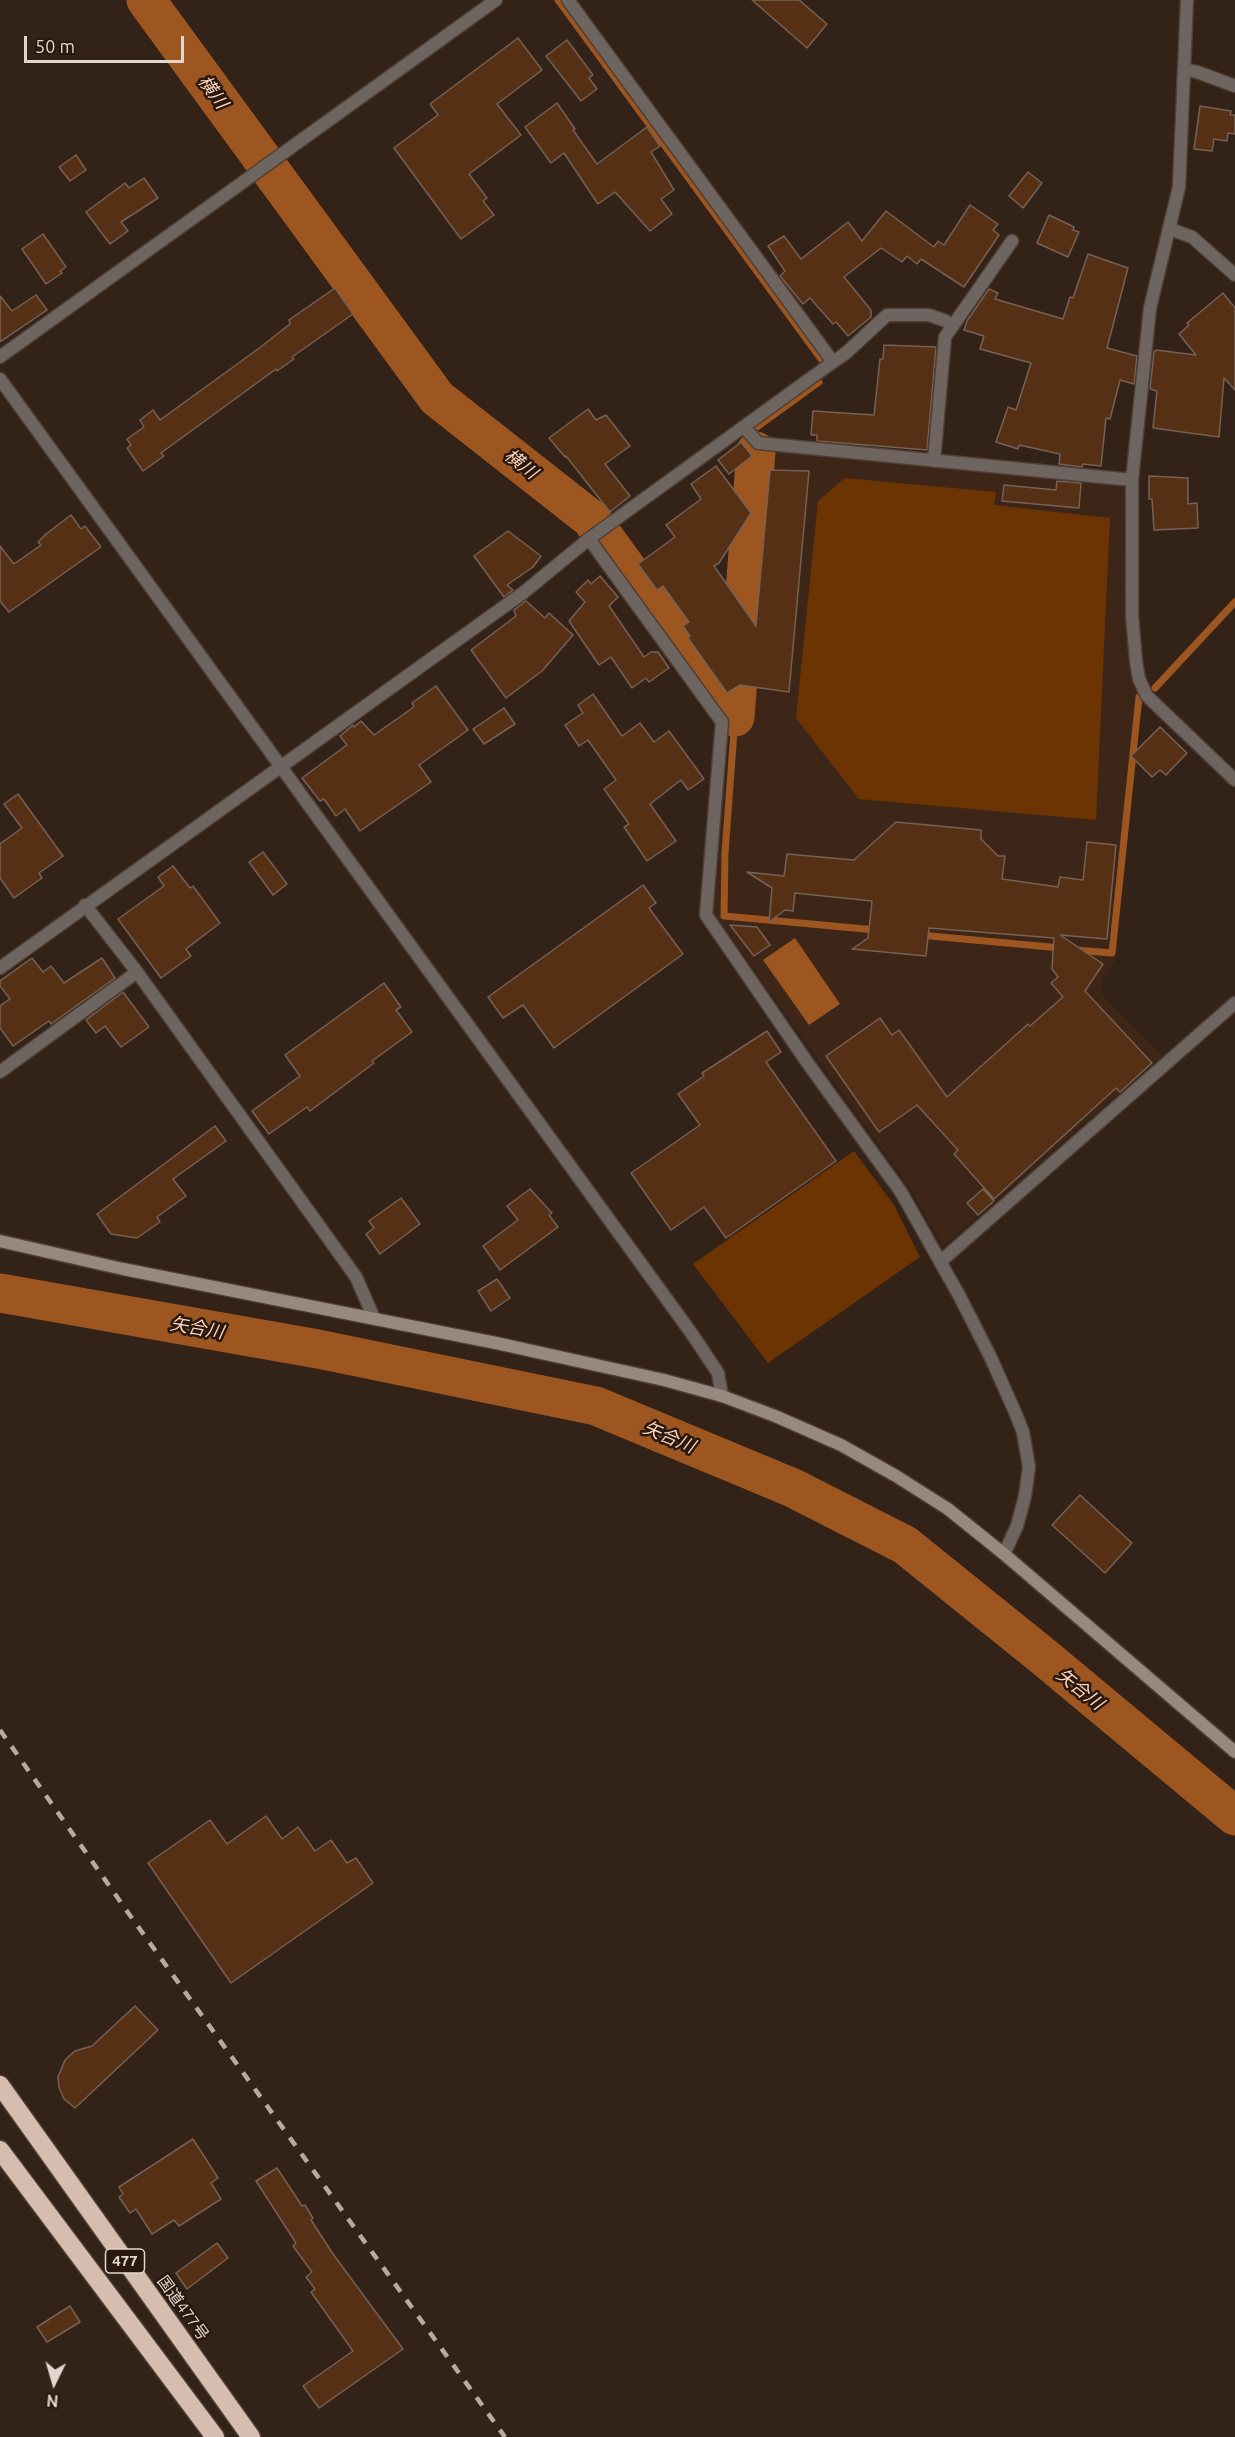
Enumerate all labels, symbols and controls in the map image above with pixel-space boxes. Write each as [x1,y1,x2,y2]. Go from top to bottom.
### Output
scale bar [27,24,188,62]
text: 50 m [35,36,75,56]
water label: 横川 [194,71,232,113]
water label: 横川 [500,444,542,484]
water label: 矢合川 [169,1313,225,1343]
water label: 矢合川 [640,1417,698,1457]
water label: 矢合川 [1052,1664,1108,1714]
road number: 477 [106,2249,144,2273]
street label: 国道477号 [153,2272,213,2344]
north arrow [24,2353,84,2413]
text: N [46,2391,59,2410]

